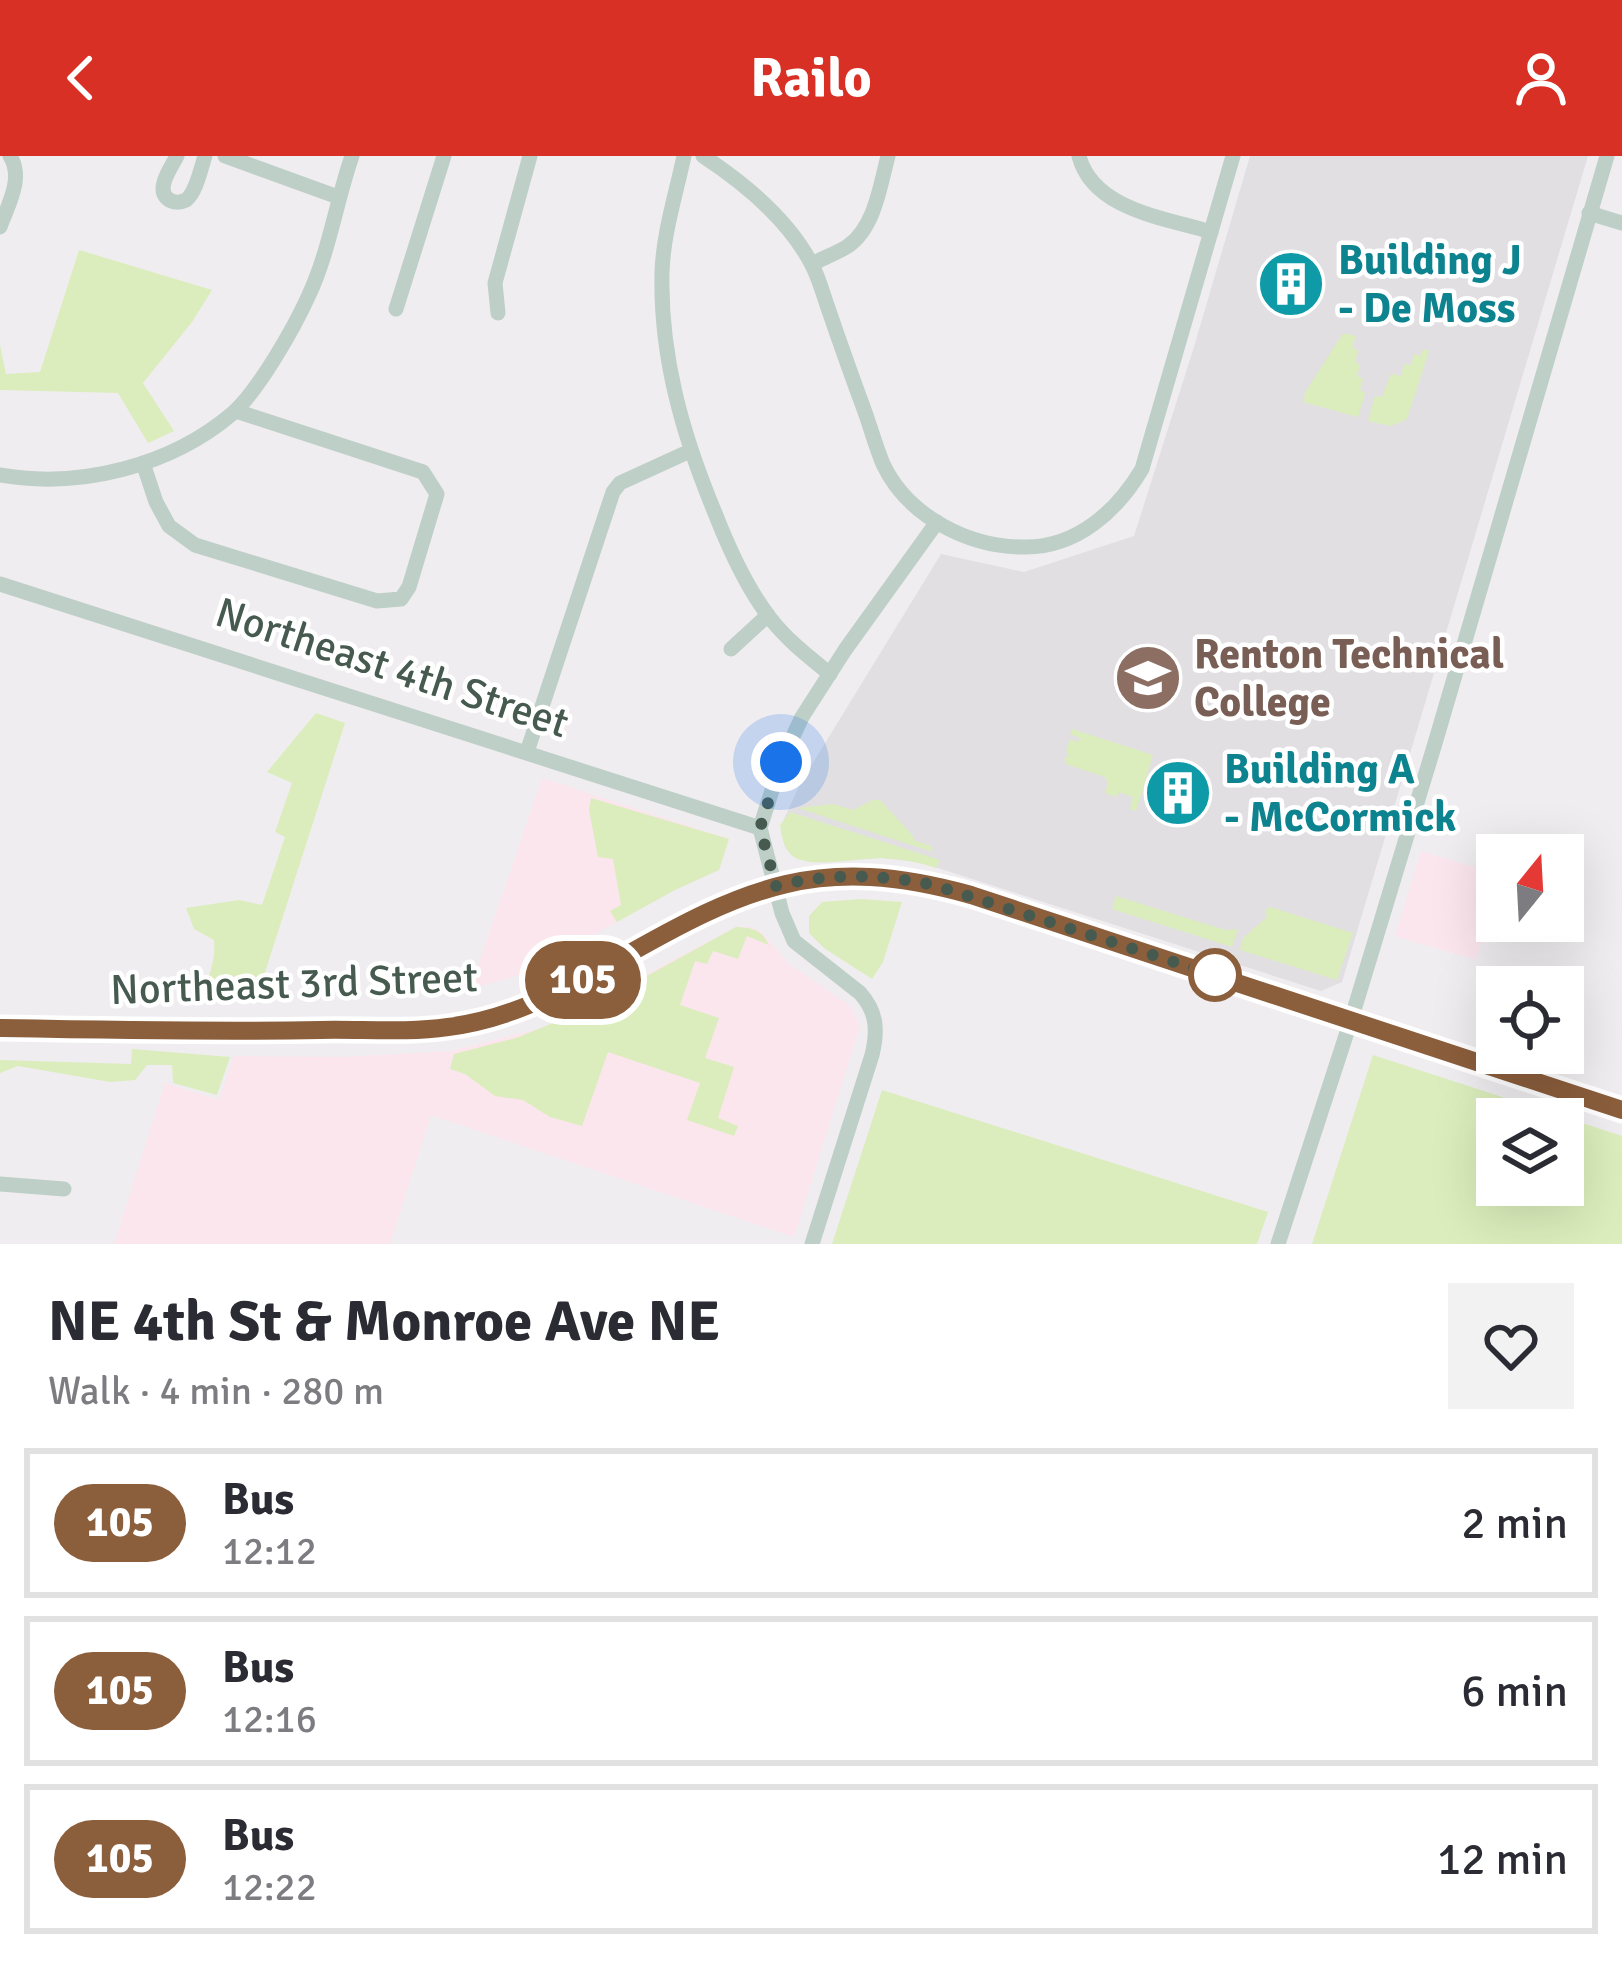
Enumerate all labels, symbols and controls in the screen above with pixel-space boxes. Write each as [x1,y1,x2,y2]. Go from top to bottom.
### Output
icon: back [48,45,114,111]
text: Railo [750,45,872,112]
icon: person [1508,45,1574,111]
place label: Building J - De Moss [1338,235,1522,334]
building icon: Building J - De Moss [1256,249,1326,319]
street label: Northeast 4th Street [209,587,575,749]
place label: Renton Technical College [1194,629,1504,728]
school or university icon: Renton Technical College [1113,643,1183,713]
your location [751,732,811,792]
place label: Building A - McCormick [1224,744,1456,843]
building icon: Building A - McCormick [1143,758,1213,828]
north arrow [1476,834,1584,942]
map controls [1476,834,1584,1206]
line badge: 105 [514,941,652,1019]
unlabelled marker [1190,950,1240,1000]
street label: Northeast 3rd Street [109,952,479,1016]
text: 105 [549,954,617,1005]
button: locate [1476,966,1584,1074]
button: layers [1476,1098,1584,1206]
button: heart [1448,1283,1574,1409]
text: NE 4th St & Monroe Ave NE [48,1286,720,1357]
text: Walk · 4 min · 280 m [48,1367,384,1415]
text: Bus [222,1472,294,1527]
text: 2 min [1461,1496,1568,1551]
text: 105 [86,1497,154,1548]
text: 12:12 [222,1527,317,1575]
text: Bus [222,1640,294,1695]
text: 6 min [1461,1664,1568,1719]
text: 105 [86,1665,154,1716]
text: 12:16 [222,1695,317,1743]
text: Bus [222,1808,294,1863]
text: 12 min [1437,1832,1568,1887]
text: 105 [86,1833,154,1884]
text: 12:22 [222,1863,317,1911]

